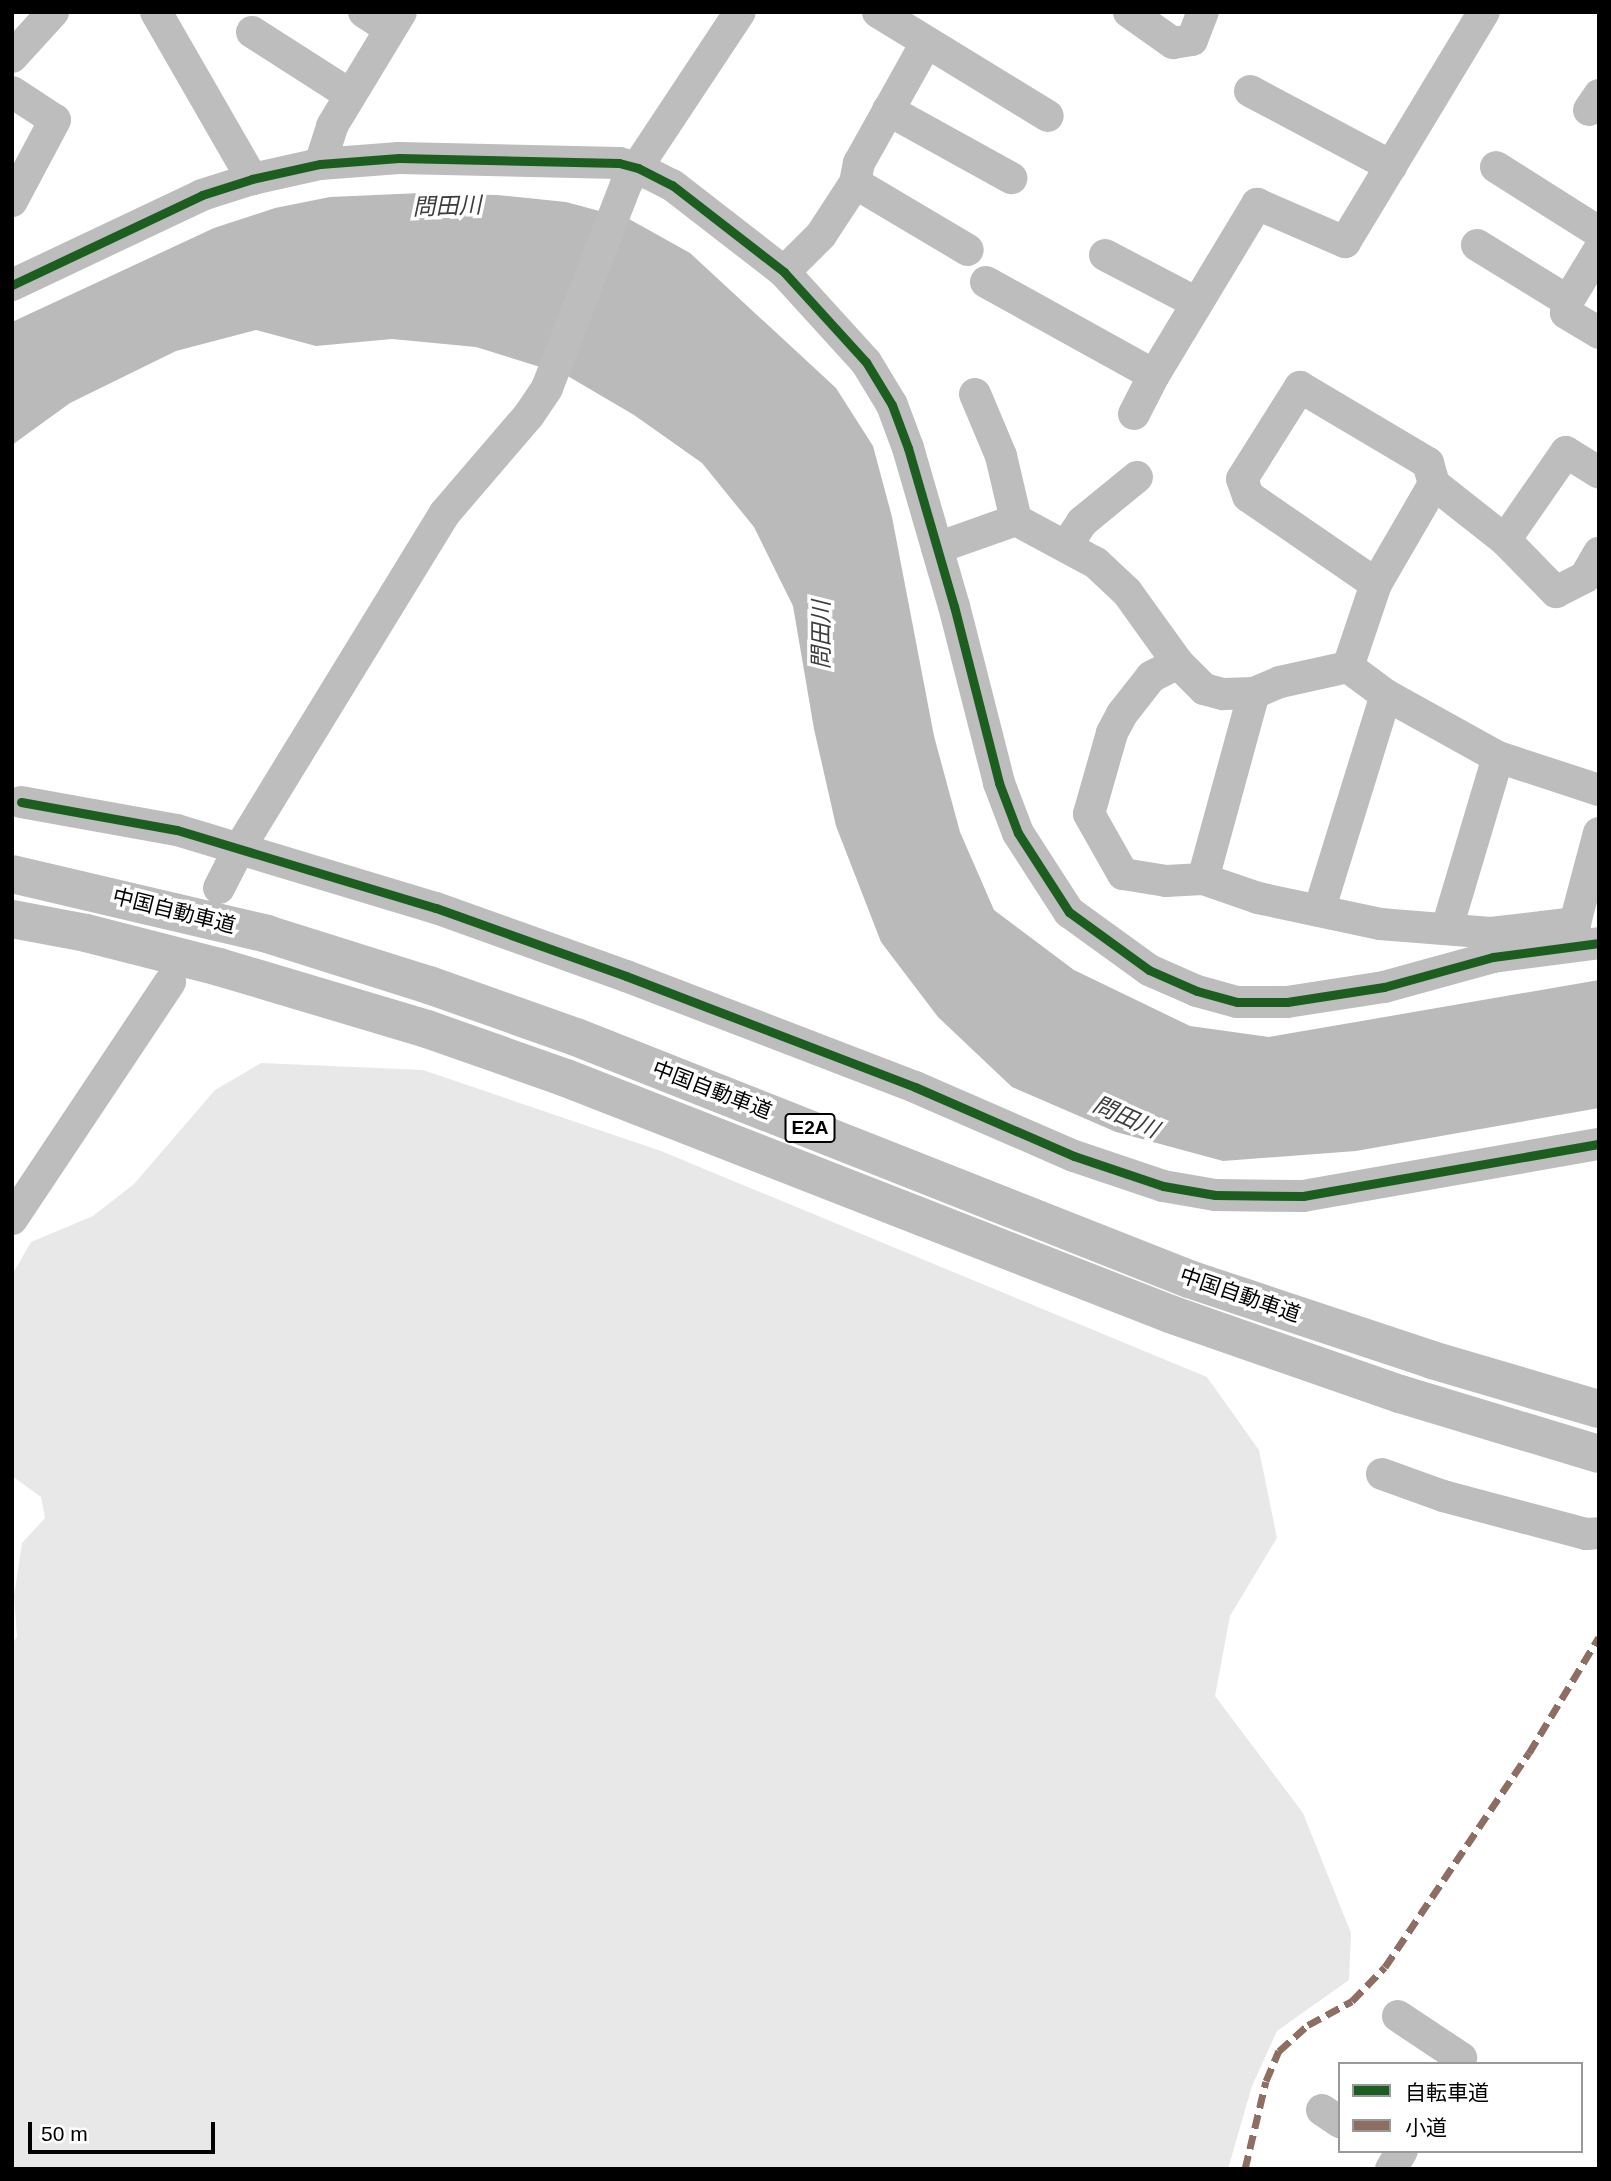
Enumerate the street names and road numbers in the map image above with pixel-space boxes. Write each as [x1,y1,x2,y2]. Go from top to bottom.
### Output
street label: 中国自動車道 [110,884,238,938]
street label: 中国自動車道 [649,1056,775,1124]
road number: E2A [784,1112,836,1144]
street label: 中国自動車道 [1176,1263,1304,1327]

